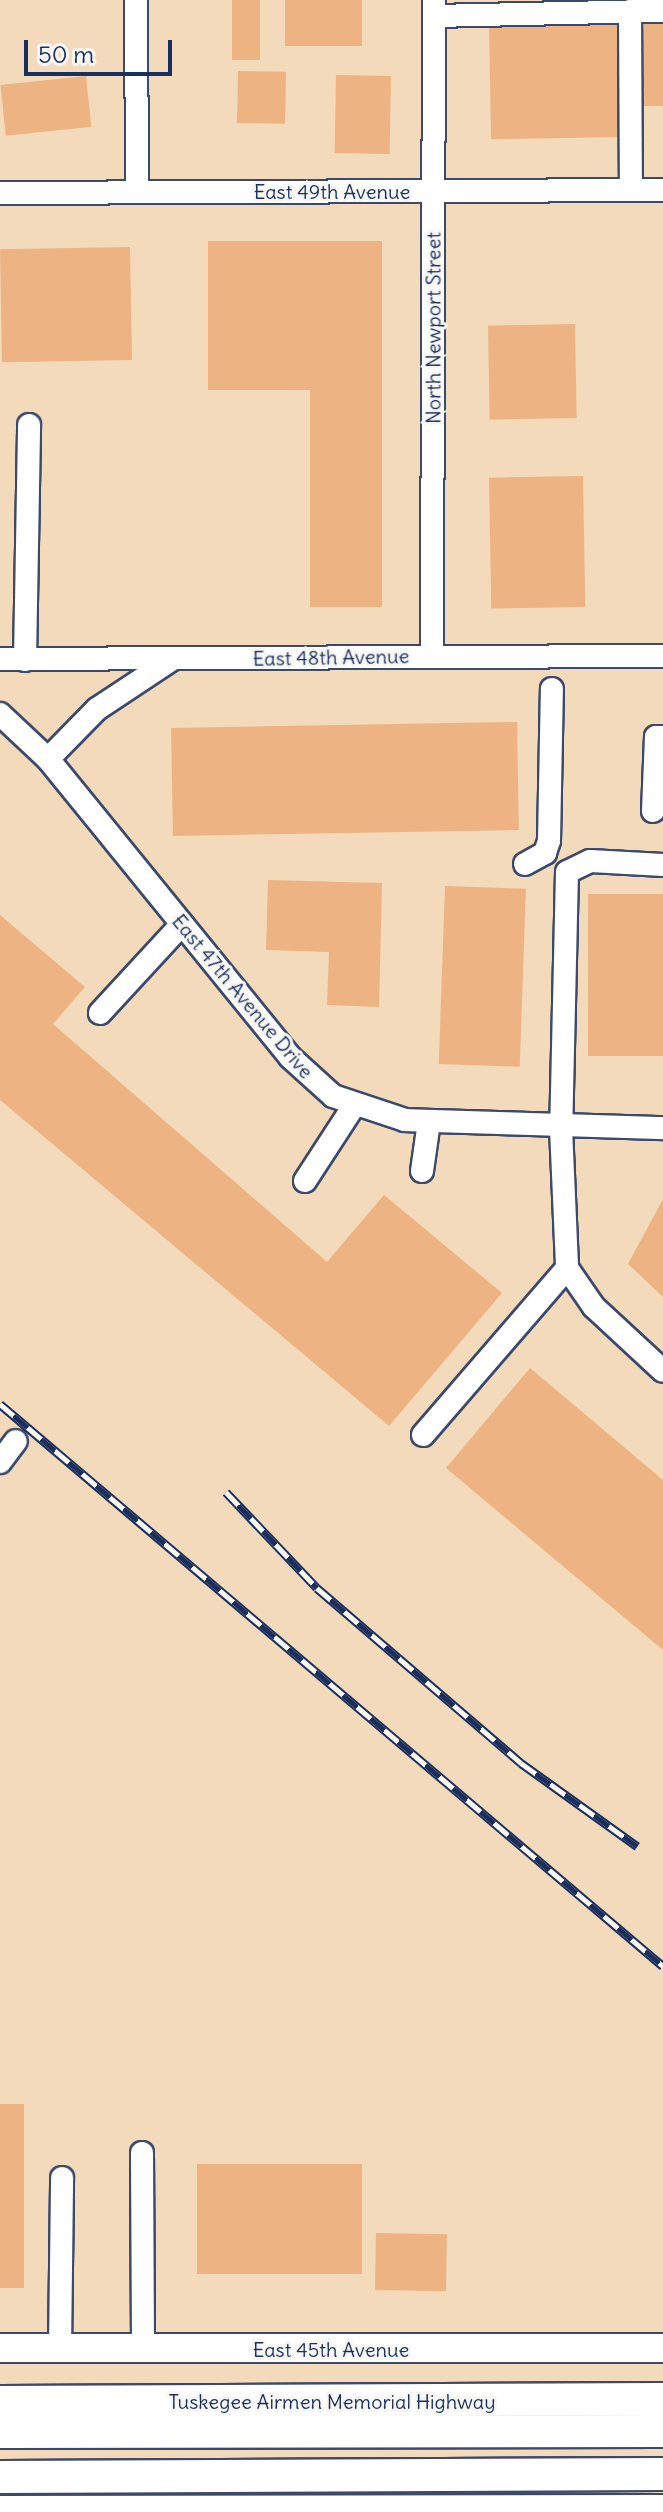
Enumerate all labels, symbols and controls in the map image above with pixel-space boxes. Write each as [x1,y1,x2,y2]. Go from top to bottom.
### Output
scale bar [28,24,176,74]
text: 50 m [38,39,94,69]
street label: East 49th Avenue [254,179,410,203]
street label: North Newport Street [421,232,445,424]
street label: East 48th Avenue [252,644,410,670]
street label: East 47th Avenue Drive [167,909,319,1083]
street label: East 45th Avenue [253,2337,409,2361]
street label: Tuskegee Airmen Memorial Highway [168,2389,496,2413]

